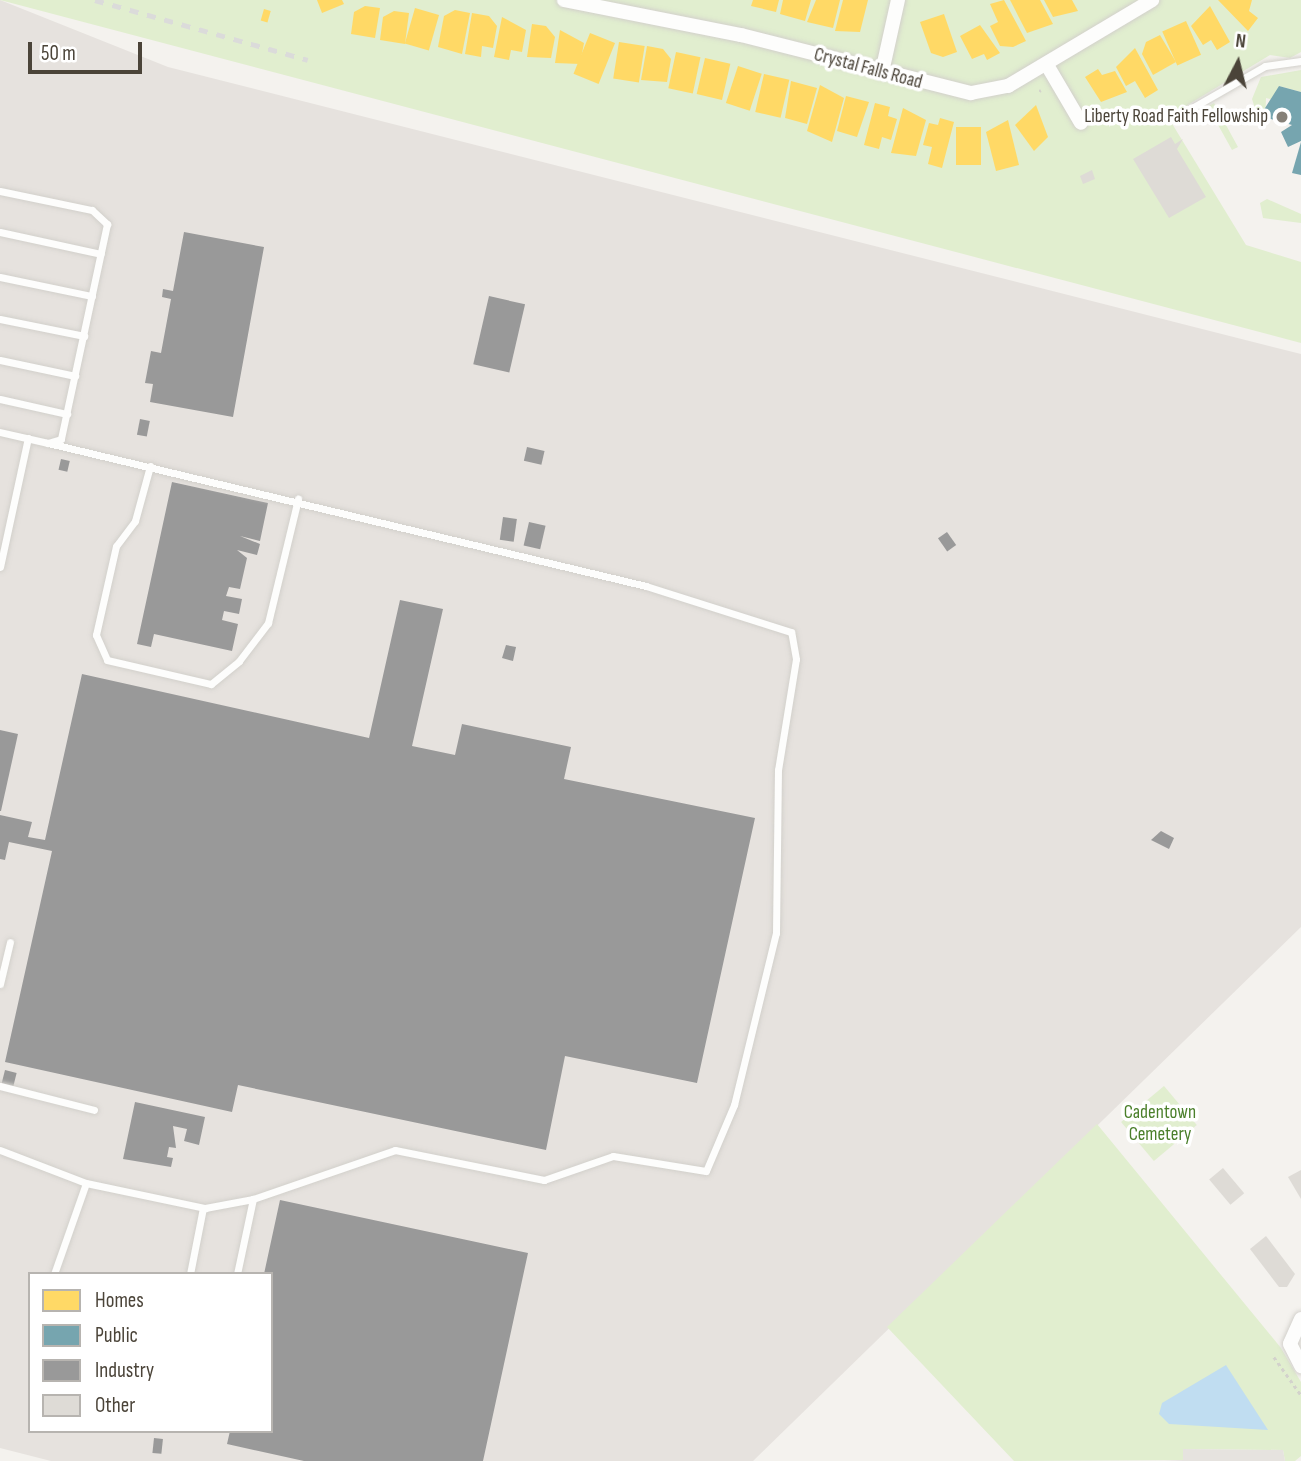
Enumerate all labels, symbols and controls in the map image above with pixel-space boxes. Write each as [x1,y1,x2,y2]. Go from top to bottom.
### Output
scale bar [32,28,145,72]
north arrow [1203,28,1273,98]
text: N [1234,30,1247,54]
text: 50 m [41,41,76,66]
street label: Crystal Falls Road [811,44,925,94]
place label: Liberty Road Faith Fellowship [1084,106,1268,128]
marker: Liberty Road Faith Fellowship [1274,109,1290,125]
park label: Cadentown Cemetery [1124,1102,1196,1146]
legend [28,1272,273,1433]
text: Homes [95,1288,144,1313]
text: Public [95,1323,138,1348]
text: Industry [95,1358,154,1383]
text: Other [95,1393,135,1418]

